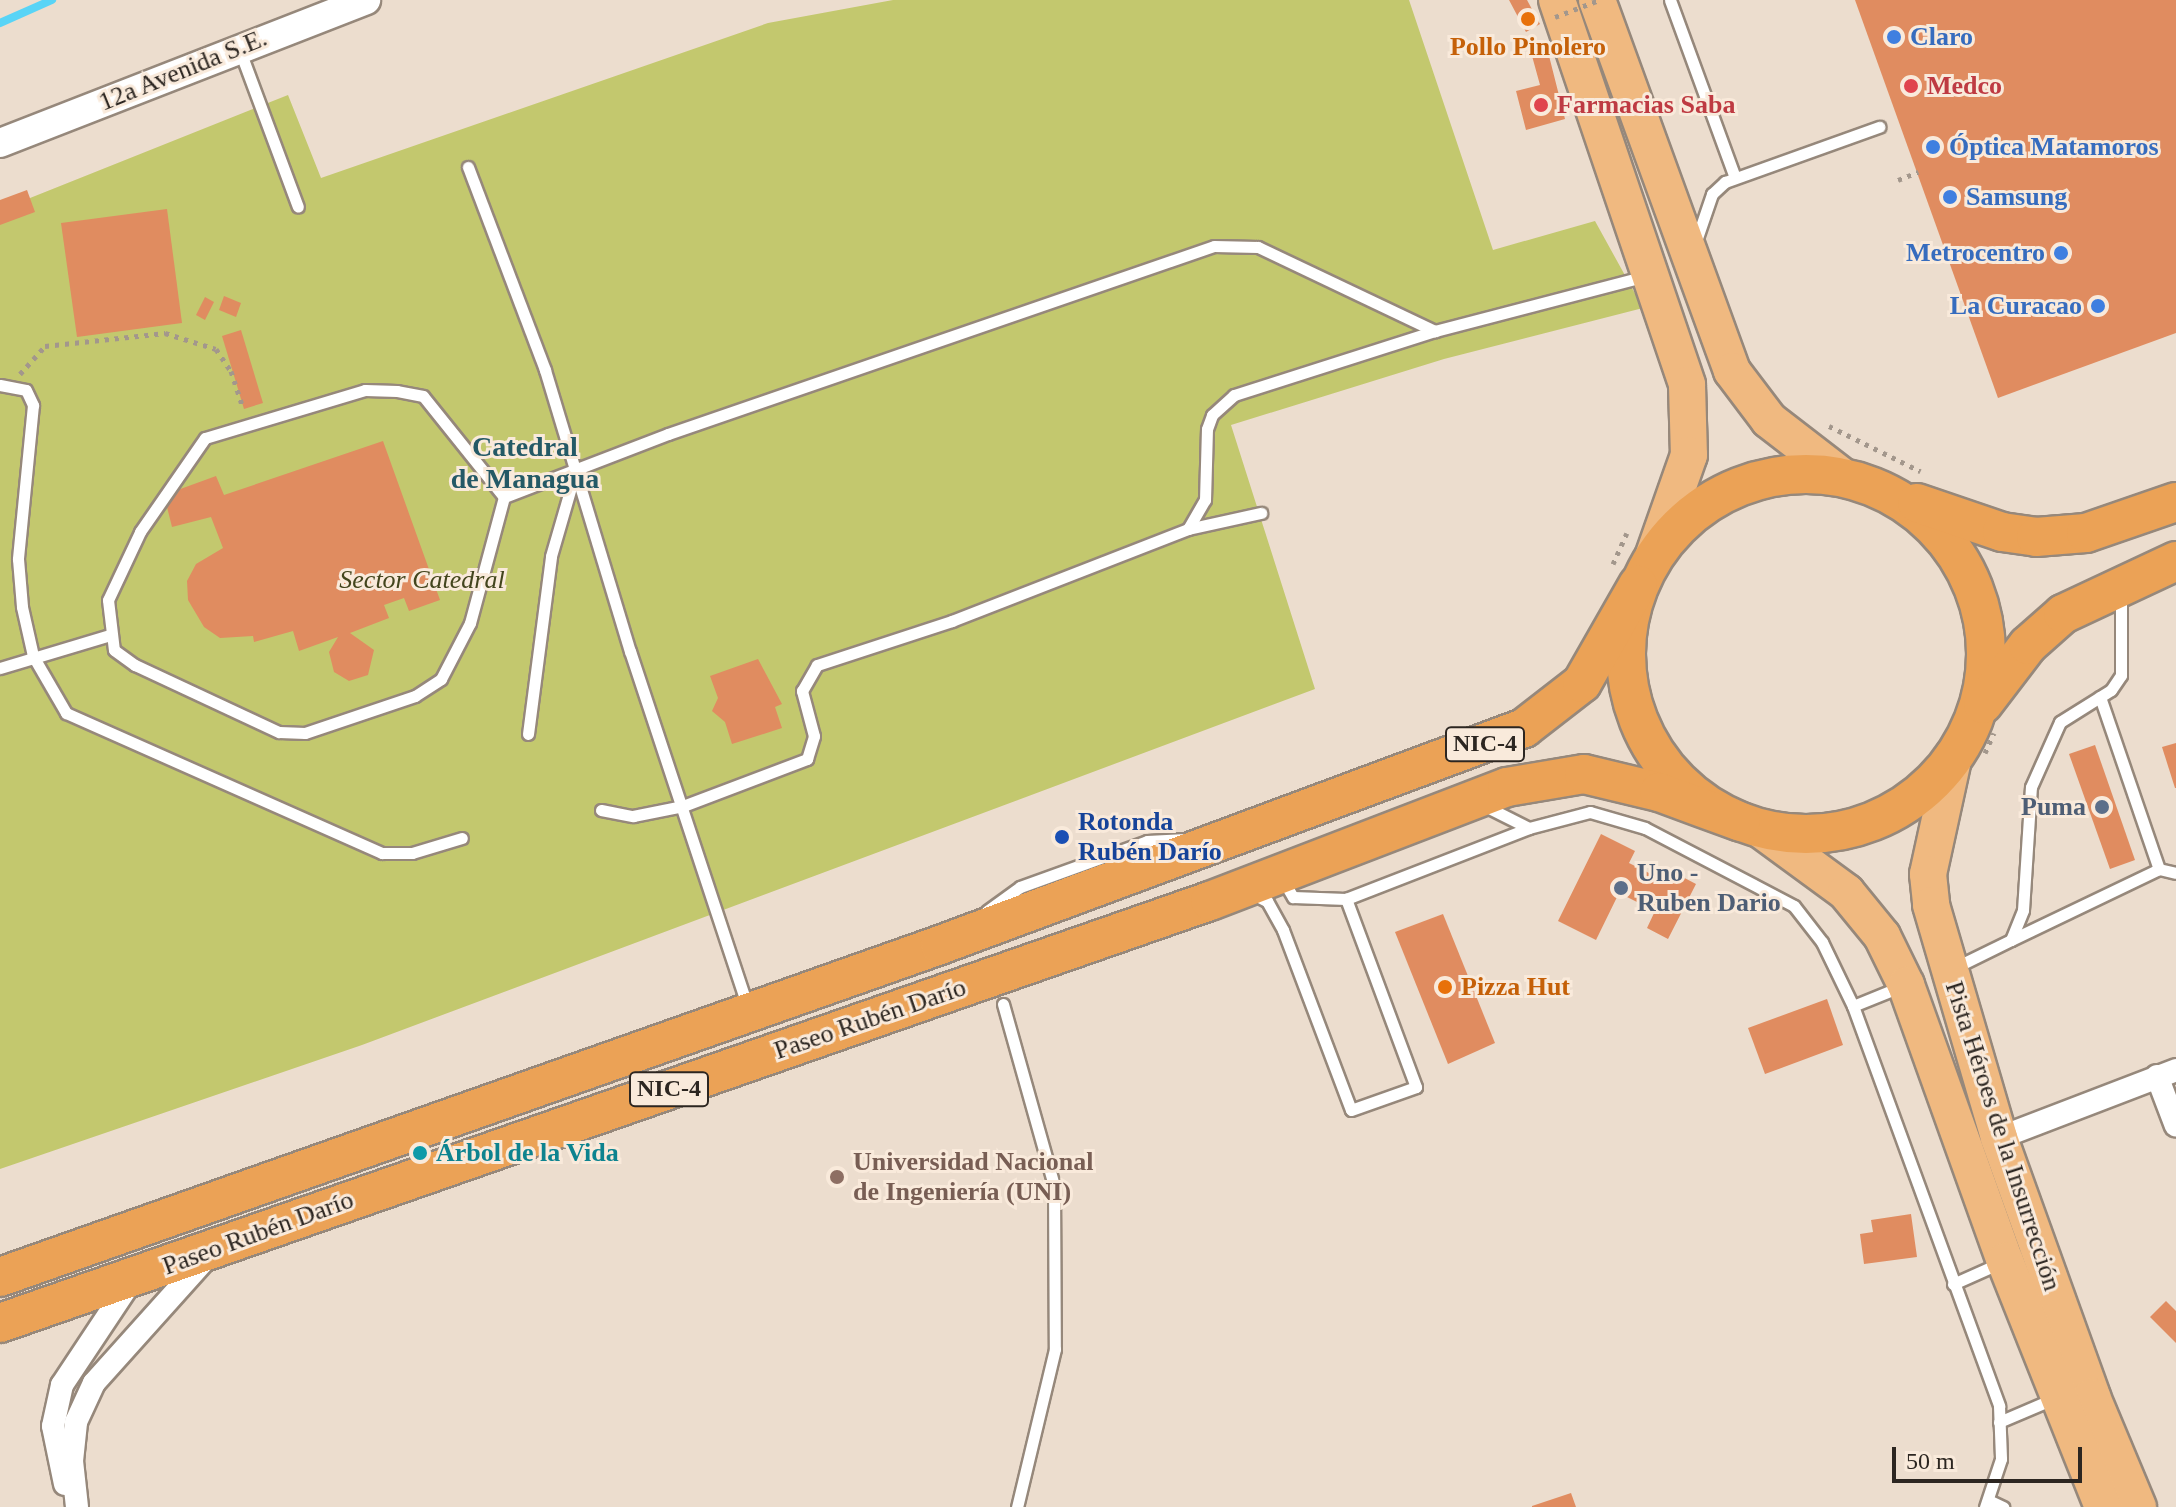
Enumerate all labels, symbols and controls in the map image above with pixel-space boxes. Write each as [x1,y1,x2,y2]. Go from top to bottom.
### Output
marker: Pollo Pinolero [1519,10,1537,28]
place label: Claro [1910,21,1973,53]
street label: 12a Avenida S.E. [94,22,272,118]
marker: Claro [1885,28,1903,46]
place label: Pollo Pinolero [1450,31,1606,63]
place label: Medco [1927,70,2002,102]
marker: Medco [1902,77,1920,95]
place label: Farmacias Saba [1557,89,1735,121]
marker: Farmacias Saba [1532,96,1550,114]
place label: Óptica Matamoros [1949,131,2159,163]
marker: Óptica Matamoros [1924,138,1942,156]
place label: Samsung [1966,181,2067,213]
marker: Samsung [1941,188,1959,206]
place label: Metrocentro [1906,237,2045,269]
marker: Metrocentro [2052,244,2070,262]
place label: La Curacao [1950,290,2082,322]
marker: La Curacao [2089,297,2107,315]
district label: Catedral de Managua [451,430,599,496]
park label: Sector Catedral [339,564,505,596]
road number: NIC-4 [1445,724,1525,764]
place label: Puma [2021,791,2086,823]
marker: Puma [2093,798,2111,816]
place label: Rotonda Rubén Darío [1078,806,1222,868]
marker: Rotonda Rubén Darío [1053,828,1071,846]
place label: Uno - Ruben Dario [1637,857,1781,918]
marker: Uno - Ruben Dario [1612,879,1630,897]
place label: Pizza Hut [1461,971,1570,1003]
street label: Paseo Rubén Darío [770,972,970,1066]
street label: Pista Héroes de la Insurrección [1938,977,2068,1295]
marker: Pizza Hut [1436,978,1454,996]
road number: NIC-4 [629,1069,709,1109]
place label: Árbol de la Vida [436,1137,619,1169]
marker: Árbol de la Vida [411,1144,429,1162]
place label: Universidad Nacional de Ingeniería (UNI) [853,1146,1094,1208]
marker: Universidad Nacional de Ingeniería (UNI) [828,1168,846,1186]
street label: Paseo Rubén Darío [158,1184,358,1282]
scale bar [1896,1431,2086,1481]
text: 50 m [1906,1448,1955,1474]

